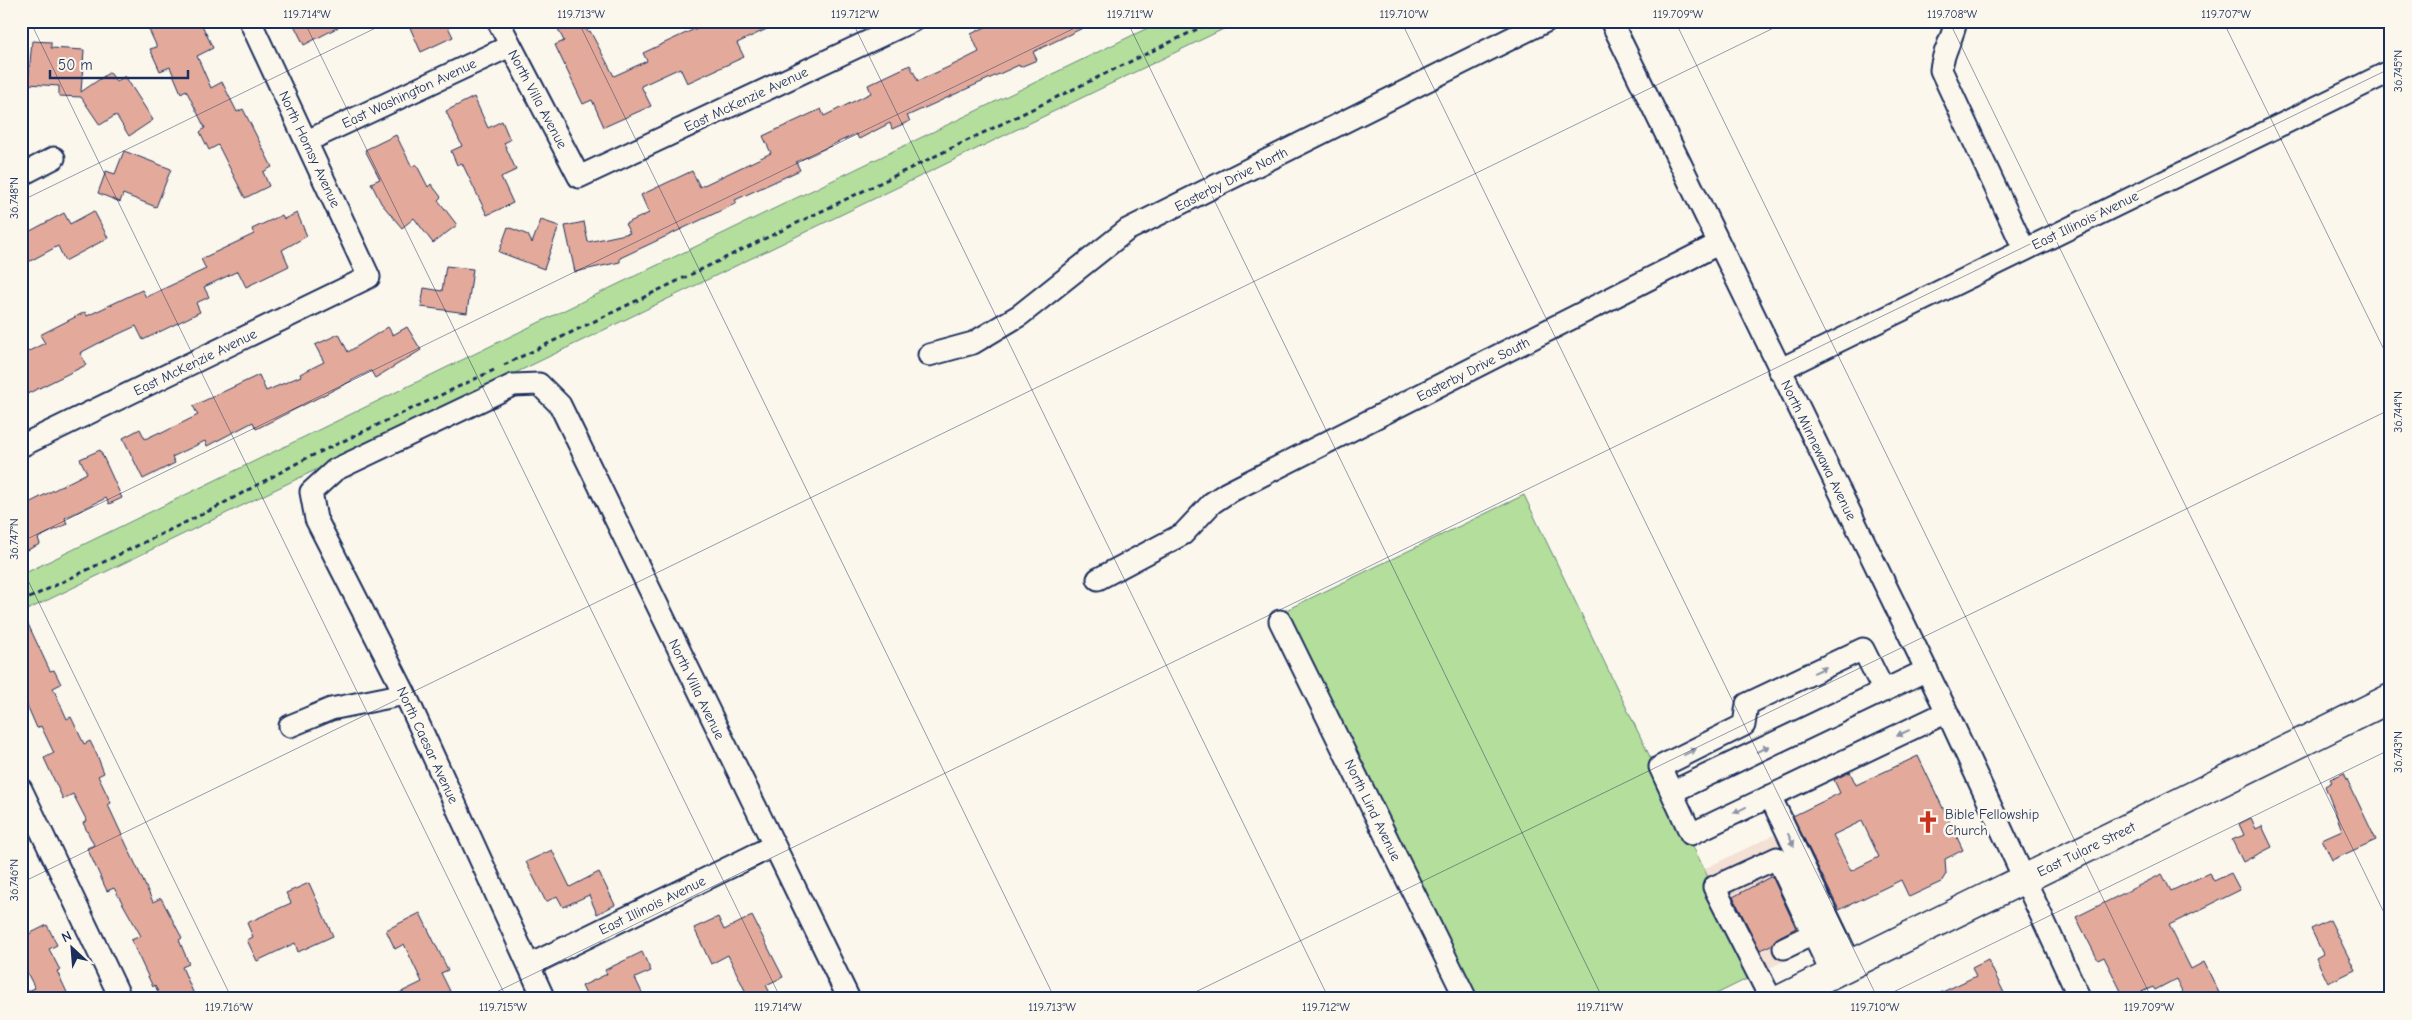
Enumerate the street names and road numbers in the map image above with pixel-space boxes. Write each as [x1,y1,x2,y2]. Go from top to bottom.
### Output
street label: North Villa Avenue [504,47,571,152]
street label: East Washington Avenue [339,55,479,132]
street label: East McKenzie Avenue [682,63,811,136]
street label: North Homsy Avenue [275,88,344,210]
street label: Easterby Drive North [1172,144,1291,215]
street label: East Illinois Avenue [2029,187,2141,254]
street label: East McKenzie Avenue [131,325,260,400]
street label: Easterby Drive South [1414,334,1533,405]
street label: North Minnewawa Avenue [1777,377,1860,523]
street label: North Villa Avenue [665,636,728,742]
street label: North Caesar Avenue [393,684,462,806]
street label: North Lind Avenue [1341,757,1405,864]
street label: East Tulare Street [2034,818,2139,881]
street label: East Illinois Avenue [596,872,708,939]

